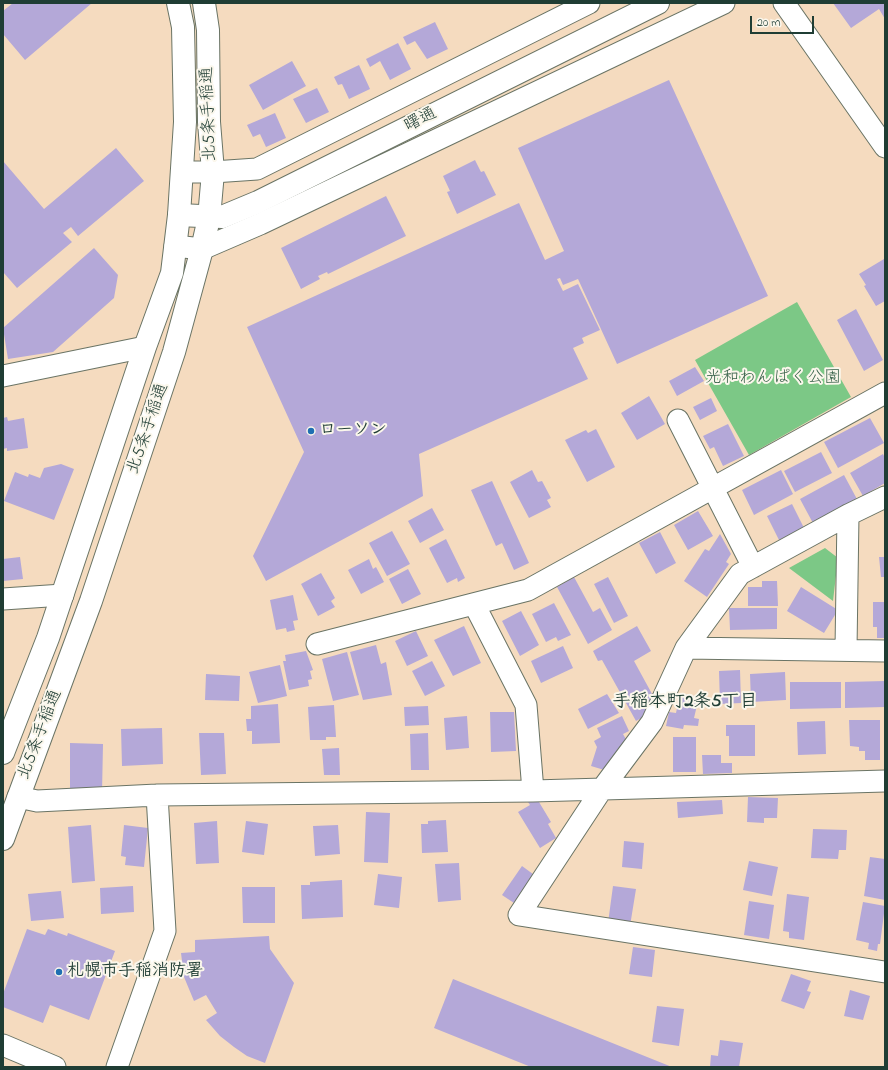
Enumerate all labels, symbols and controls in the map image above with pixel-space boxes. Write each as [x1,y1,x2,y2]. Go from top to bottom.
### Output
scale bar [752,8,816,34]
text: 20 m [757,14,780,32]
street label: 北5条手稲通 [198,66,222,162]
street label: 曙通 [401,104,441,138]
park label: 光和わんぱく公園 [705,369,841,389]
street label: 北5条手稲通 [124,381,174,477]
place label: ローソン [319,421,387,441]
marker: ローソン [306,426,316,436]
street label: 北5条手稲通 [15,687,67,783]
district label: 手稲本町2条5丁目 [612,692,758,714]
place label: 札幌市手稲消防署 [67,962,203,982]
marker: 札幌市手稲消防署 [54,967,64,977]

